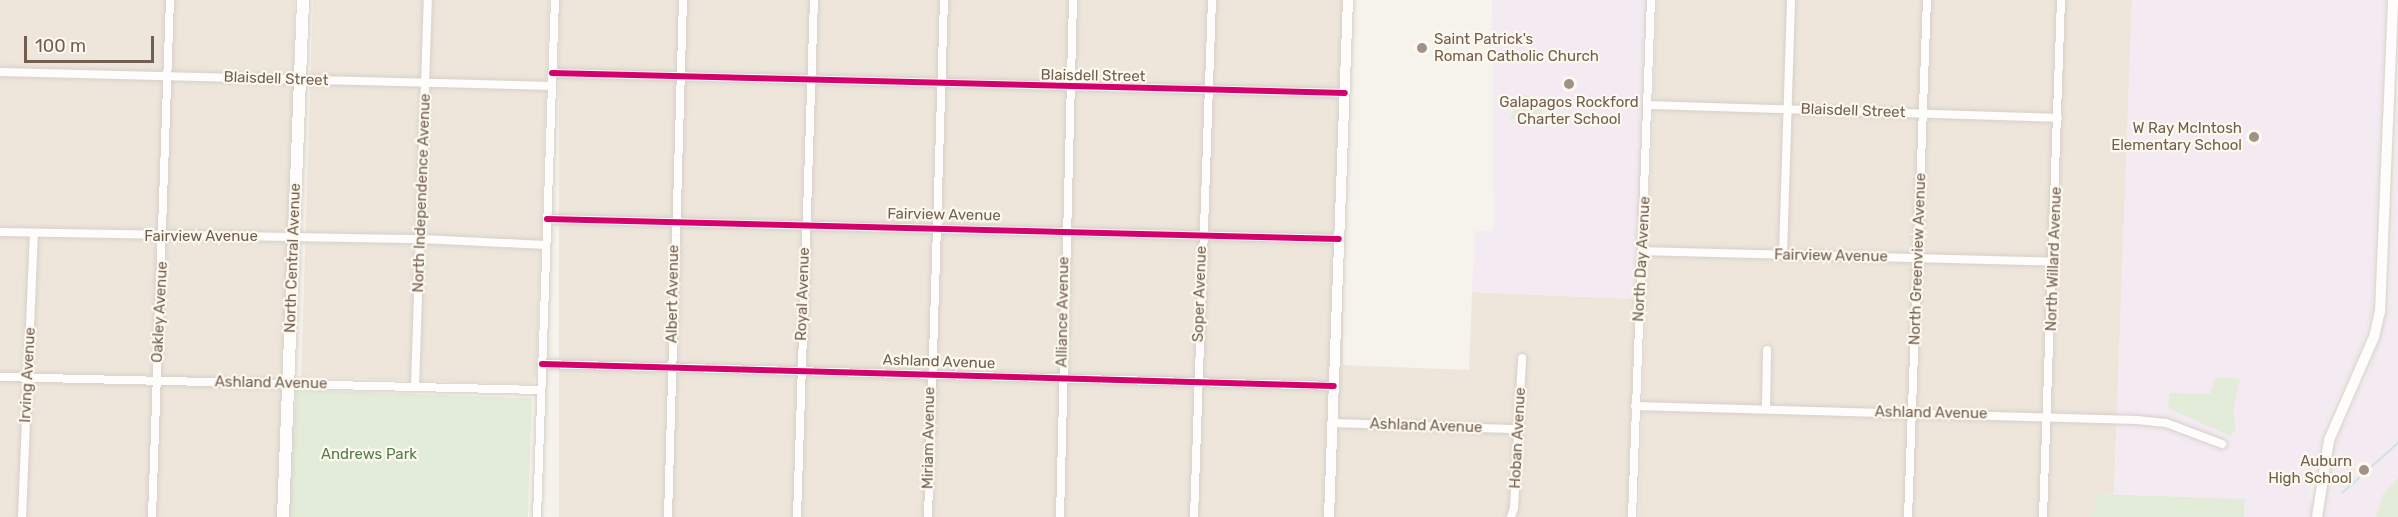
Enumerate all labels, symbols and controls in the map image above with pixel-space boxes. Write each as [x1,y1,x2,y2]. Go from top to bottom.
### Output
scale bar [27,24,158,62]
place label: Saint Patrick's Roman Catholic Church [1434,30,1599,65]
text: 100 m [35,35,86,57]
marker: Saint Patrick's Roman Catholic Church [1415,41,1429,55]
street label: Blaisdell Street [1040,66,1146,86]
street label: Blaisdell Street [223,68,329,90]
marker: Galapagos Rockford Charter School [1562,77,1576,91]
street label: North Independence Avenue [410,93,434,293]
place label: Galapagos Rockford Charter School [1499,93,1639,128]
street label: Blaisdell Street [1800,100,1906,122]
place label: W Ray McIntosh Elementary School [2111,119,2242,154]
marker: W Ray McIntosh Elementary School [2247,130,2261,144]
street label: North Greenview Avenue [1906,172,1930,346]
street label: North Central Avenue [281,183,305,333]
street label: North Willard Avenue [2042,186,2066,332]
street label: North Day Avenue [1630,195,1654,323]
street label: Fairview Avenue [887,205,1001,225]
street label: Fairview Avenue [144,228,258,246]
street label: Albert Avenue [663,244,683,344]
street label: Soper Avenue [1189,245,1211,343]
street label: Fairview Avenue [1774,246,1888,266]
street label: Royal Avenue [792,247,814,341]
street label: Alliance Avenue [1053,256,1073,368]
street label: Oakley Avenue [148,260,172,364]
street label: Irving Avenue [17,327,39,423]
street label: Ashland Avenue [882,351,996,373]
street label: Ashland Avenue [214,373,328,393]
street label: Miriam Avenue [919,387,939,489]
street label: Hoban Avenue [1506,387,1530,489]
street label: Ashland Avenue [1874,403,1988,423]
street label: Ashland Avenue [1369,415,1483,437]
park label: Andrews Park [321,446,417,464]
place label: Auburn High School [2268,452,2352,487]
marker: Auburn High School [2357,463,2371,477]

